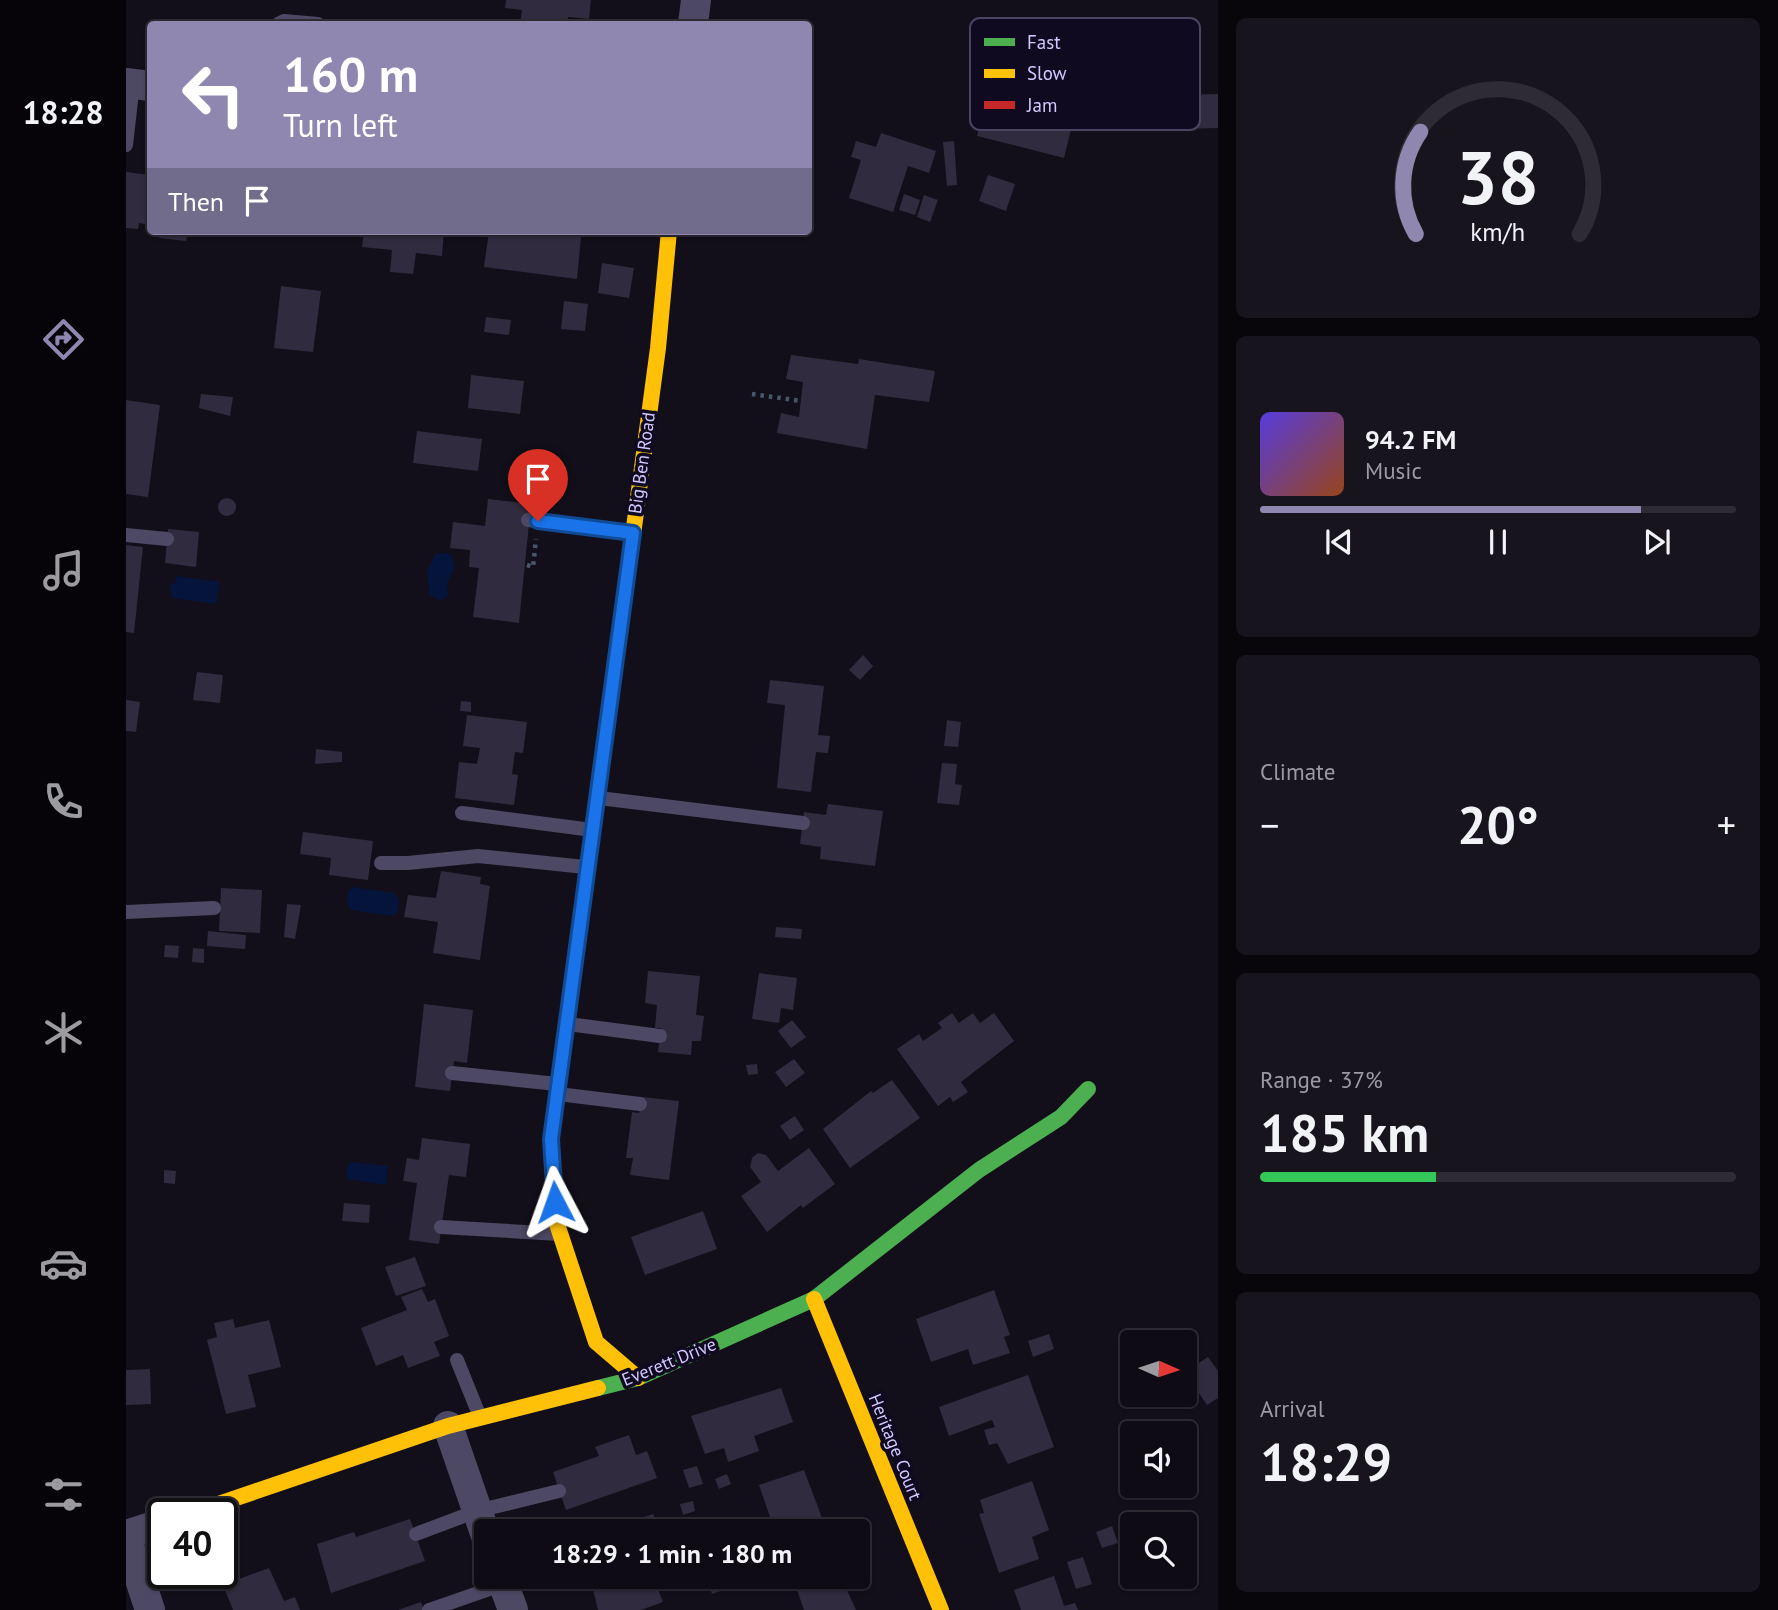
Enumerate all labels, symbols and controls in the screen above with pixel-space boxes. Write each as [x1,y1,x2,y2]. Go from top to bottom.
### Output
legend [970,18,1200,130]
text: Fast [1027,30,1061,54]
text: 160 m [283,42,418,106]
icon: left [168,49,259,140]
text: Slow [1027,61,1067,85]
text: 18:28 [22,91,104,133]
text: Jam [1026,93,1057,117]
text: Turn left [283,104,398,146]
text: 38 [1457,131,1539,225]
icon: arrive [238,182,276,220]
text: Then [168,185,224,218]
text: km/h [1471,216,1525,248]
icon: directions [39,315,88,364]
street label: Big Ben Road [623,411,660,515]
text: 94.2 FM [1365,423,1456,456]
pin [508,449,568,521]
text: Music [1365,456,1422,485]
icon: arrive [519,460,557,498]
icon: previous [1320,523,1358,561]
icon: pause [1479,523,1517,561]
icon: next [1638,523,1676,561]
icon: music [39,546,88,595]
text: Climate [1260,757,1335,786]
icon: phone [39,777,88,826]
text: 20° [1457,791,1539,858]
text: − [1260,800,1279,849]
text: + [1717,800,1736,849]
icon: climate [39,1008,88,1057]
text: Range · 37% [1260,1065,1383,1094]
text: 185 km [1260,1099,1429,1166]
position arrow [518,1165,592,1239]
icon: car [39,1239,88,1288]
north arrow [1120,1330,1197,1407]
map controls [1120,1330,1197,1589]
street label: Everett Drive [618,1332,719,1391]
street label: Heritage Court [864,1390,927,1503]
text: Arrival [1260,1394,1324,1423]
button: sound [1120,1421,1197,1498]
text: 18:29 [1260,1428,1392,1495]
icon: filters [39,1470,88,1519]
speed limit sign: 40 [147,1498,238,1589]
button: search [1120,1512,1197,1589]
text: 18:29 · 1 min · 180 m [552,1537,792,1570]

